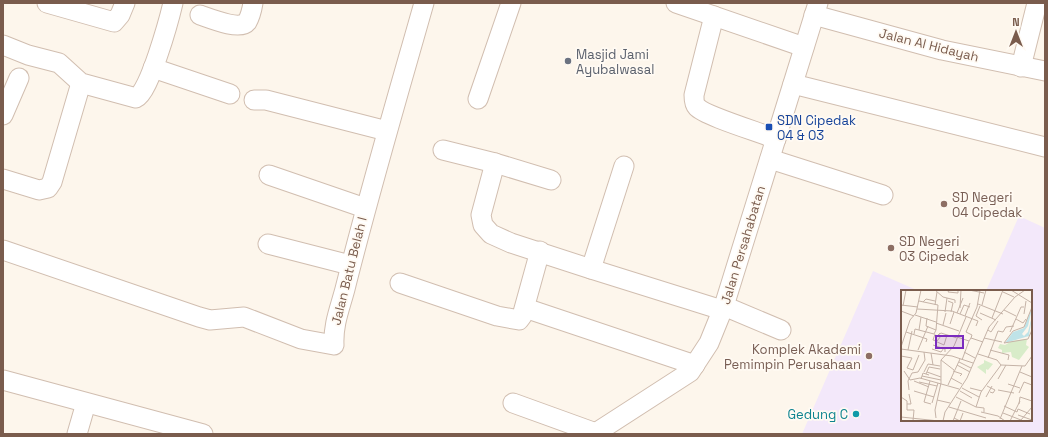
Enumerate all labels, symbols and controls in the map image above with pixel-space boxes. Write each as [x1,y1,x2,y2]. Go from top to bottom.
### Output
north arrow [996,12,1036,52]
text: N [1012,15,1020,29]
street label: Jalan Al Hidayah [877,24,981,66]
place label: Masjid Jami Ayubalwasal [576,46,654,78]
marker: Masjid Jami Ayubalwasal [563,56,573,66]
place label: SDN Cipedak 04 & 03 [777,112,856,144]
marker: SDN Cipedak 04 & 03 [764,122,774,132]
street label: Jalan Persahabatan [717,183,769,307]
place label: SD Negeri 04 Cipedak [952,189,1022,221]
marker: SD Negeri 04 Cipedak [939,199,949,209]
street label: Jalan Batu Belah I [327,215,371,327]
place label: SD Negeri 03 Cipedak [899,233,969,265]
marker: SD Negeri 03 Cipedak [886,243,896,253]
inset map [901,290,1032,421]
place label: Komplek Akademi Pemimpin Perusahaan [724,341,861,373]
marker: Komplek Akademi Pemimpin Perusahaan [864,351,874,361]
place label: Gedung C [787,406,848,423]
marker: Gedung C [851,409,861,419]

